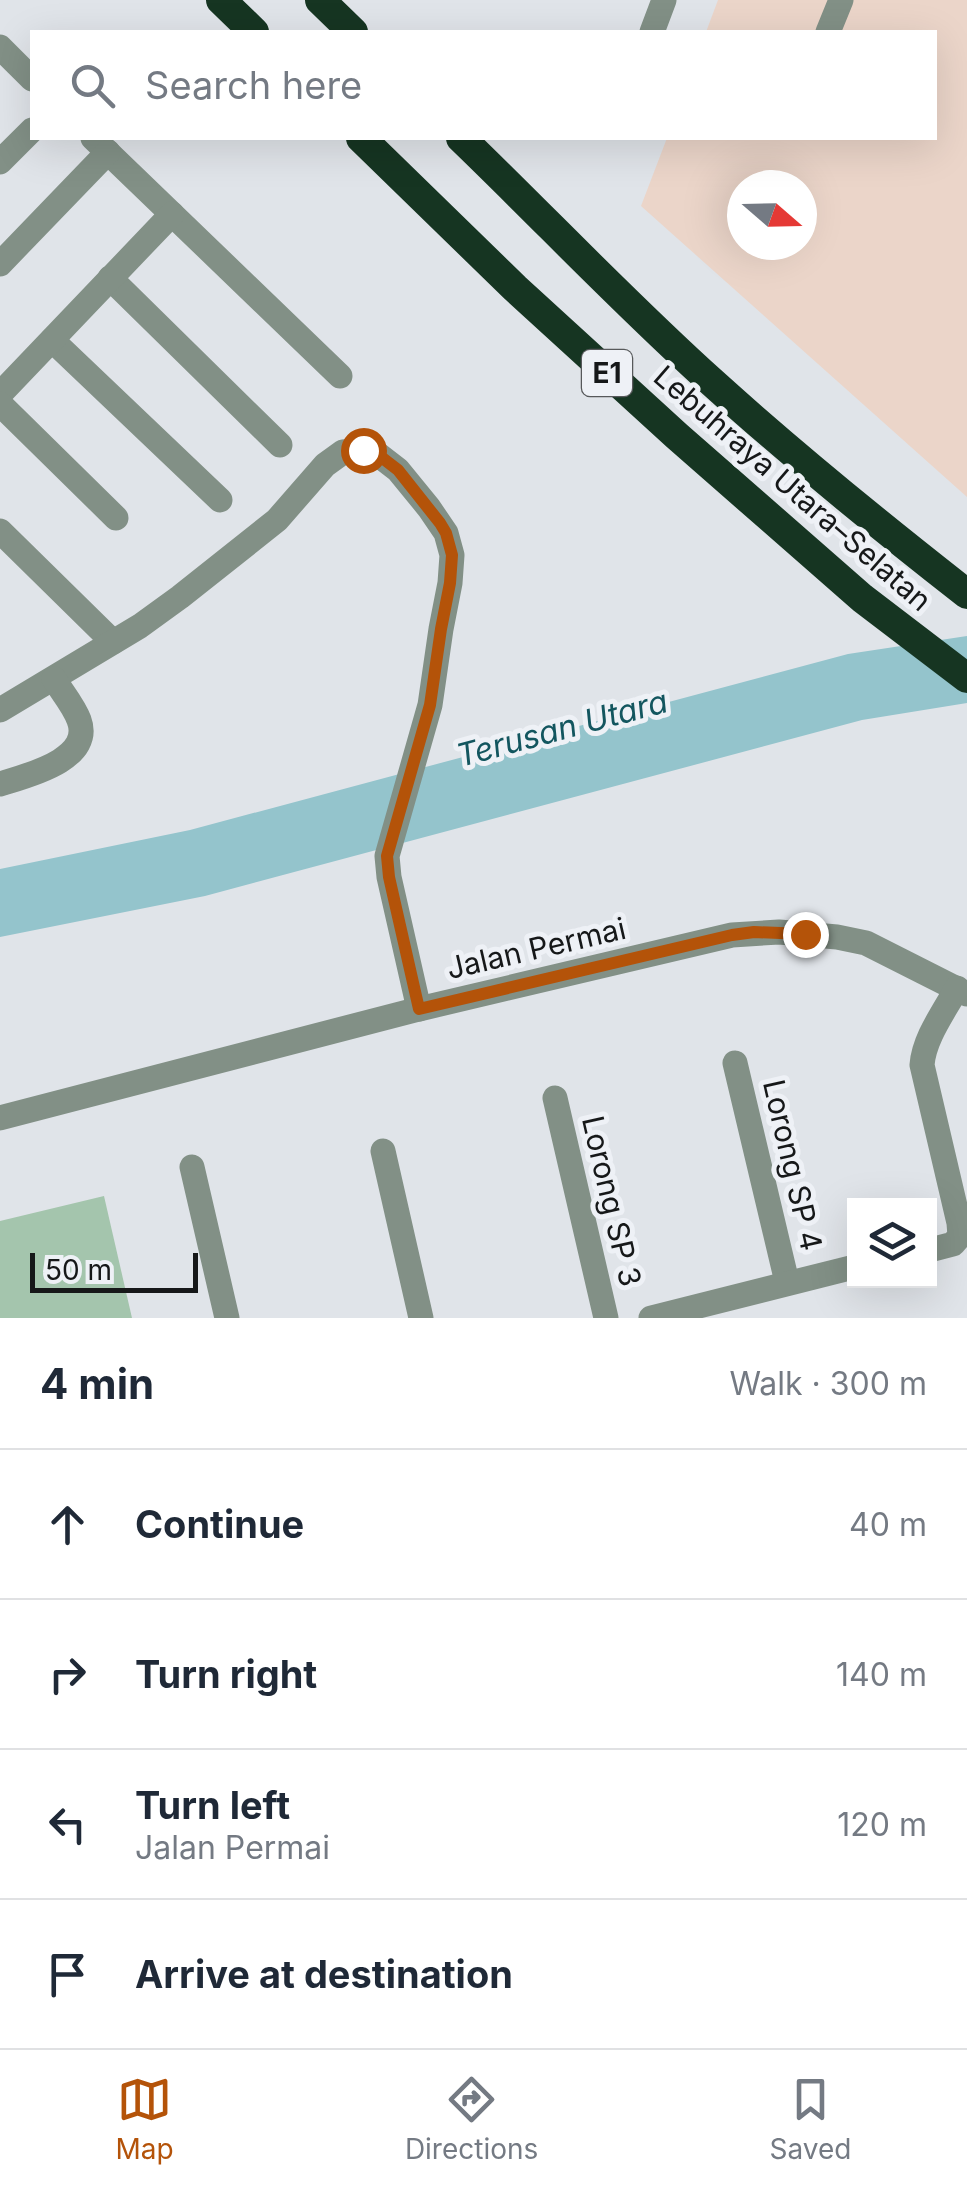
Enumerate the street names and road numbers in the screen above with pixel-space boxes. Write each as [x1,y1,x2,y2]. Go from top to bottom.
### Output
road number: E1 [582,350,632,396]
street label: Lebuhraya Utara–Selatan [647,358,939,618]
street label: Jalan Permai [443,910,629,986]
street label: Lorong SP 4 [756,1076,830,1254]
street label: Lorong SP 3 [575,1112,649,1290]

